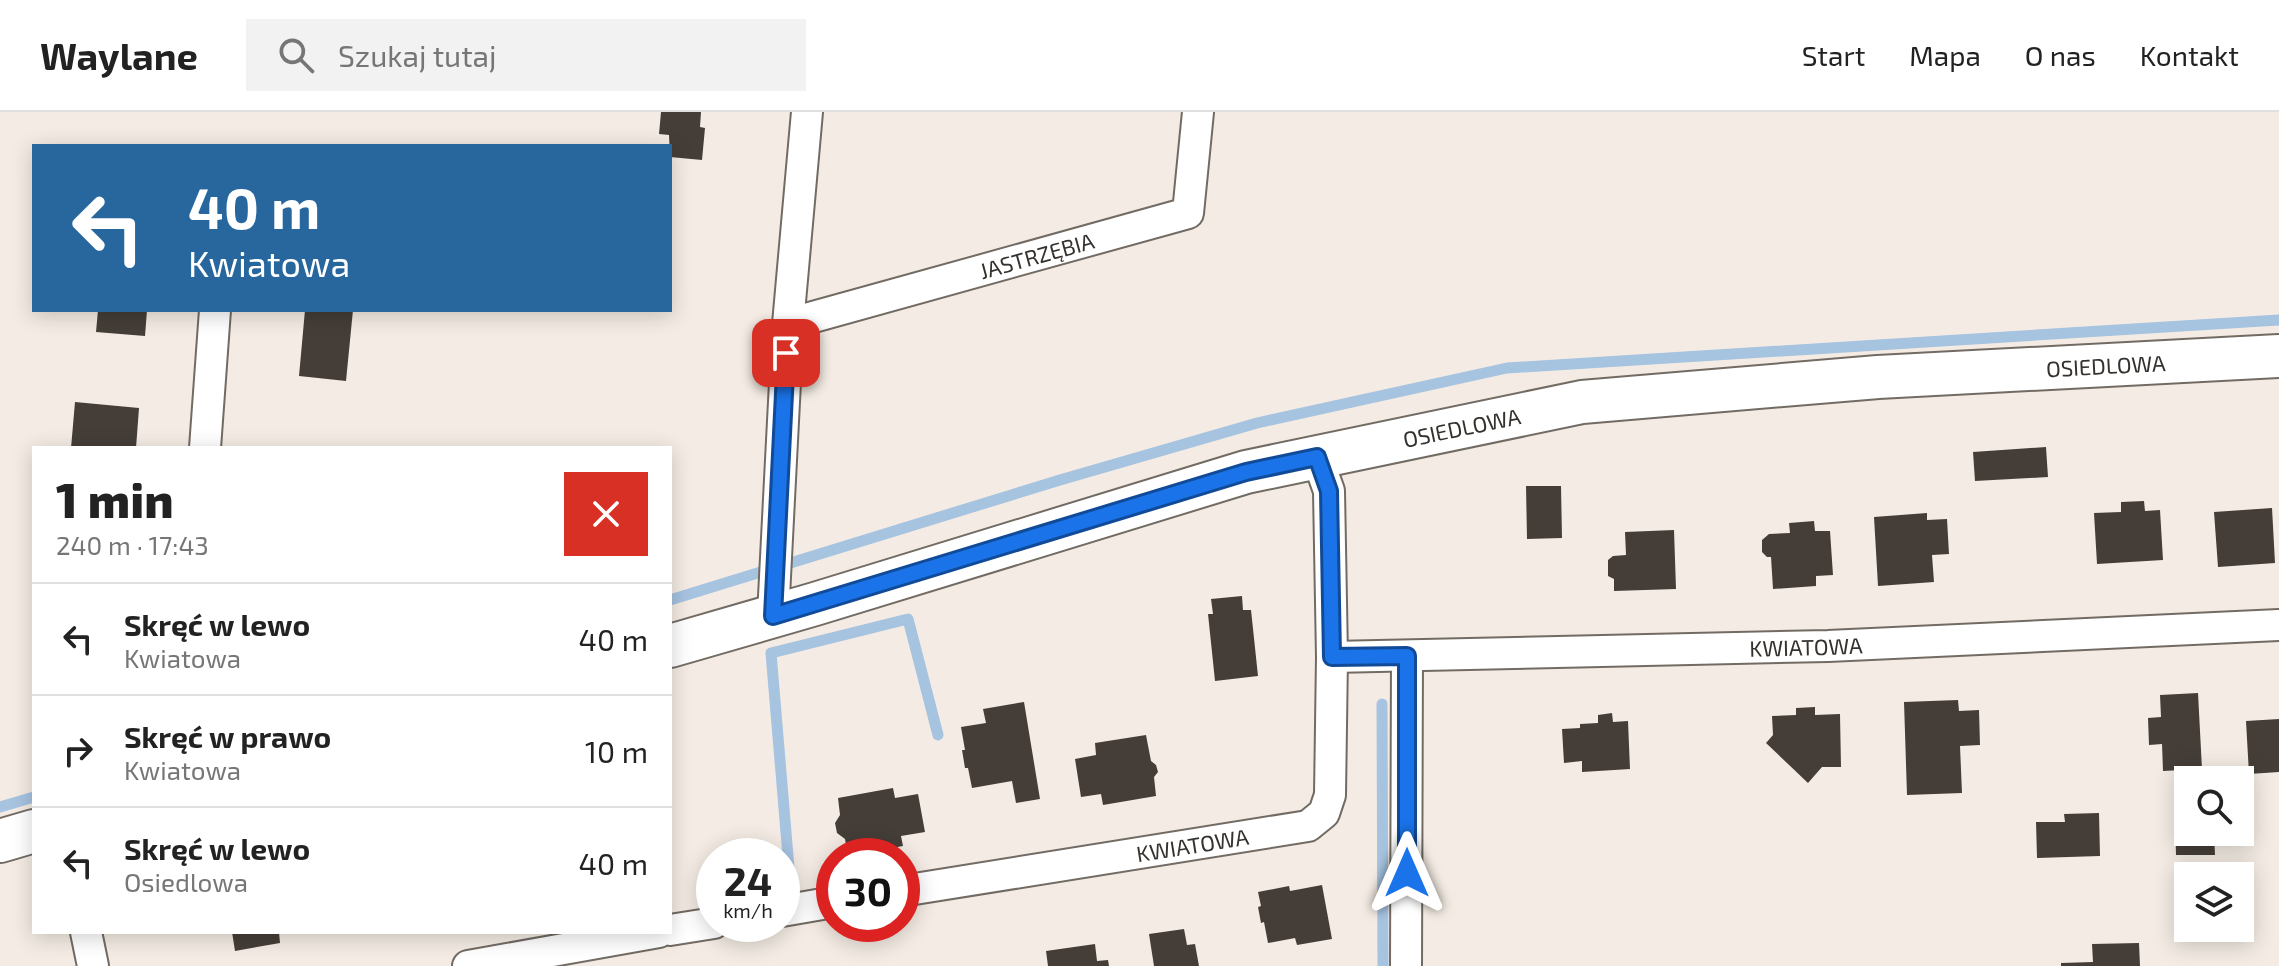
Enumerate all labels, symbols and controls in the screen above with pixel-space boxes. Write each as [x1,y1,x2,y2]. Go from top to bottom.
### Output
search box [246,19,806,91]
text: Waylane [40,32,198,78]
icon: search [274,33,318,77]
text: Szukaj tutaj [338,37,497,73]
text: Start [1802,38,1865,72]
text: Mapa [1909,38,1981,72]
text: O nas [2025,38,2096,72]
text: Kontakt [2140,38,2239,72]
text: 40 m [188,173,320,240]
icon: left [56,176,160,280]
street label: JASTRZĘBIA [976,227,1097,283]
text: Kwiatowa [188,241,350,284]
pin [752,319,820,387]
icon: arrive [764,331,808,375]
street label: OSIEDLOWA [2045,349,2166,381]
street label: OSIEDLOWA [1401,402,1523,452]
text: 1 min [56,470,174,528]
button: close [564,472,648,556]
text: 240 m · 17:43 [56,529,209,560]
text: Skręć w lewo [124,606,310,642]
icon: left [56,617,100,661]
text: 40 m [578,621,648,657]
street label: KWIATOWA [1749,631,1863,661]
text: Kwiatowa [124,642,241,673]
text: Skręć w prawo [124,718,331,754]
icon: right [56,729,100,773]
text: 10 m [585,733,648,769]
text: Kwiatowa [124,754,241,785]
map controls [2174,766,2254,942]
button: search [2174,766,2254,846]
street label: KWIATOWA [1134,823,1251,866]
text: Skręć w lewo [124,830,310,866]
position arrow [1365,831,1449,915]
speed limit sign: 30 [816,838,920,942]
icon: left [56,841,100,885]
text: 40 m [578,845,648,881]
text: 24 [724,856,772,904]
button: layers [2174,862,2254,942]
text: Osiedlowa [124,866,248,897]
text: km/h [723,898,773,922]

